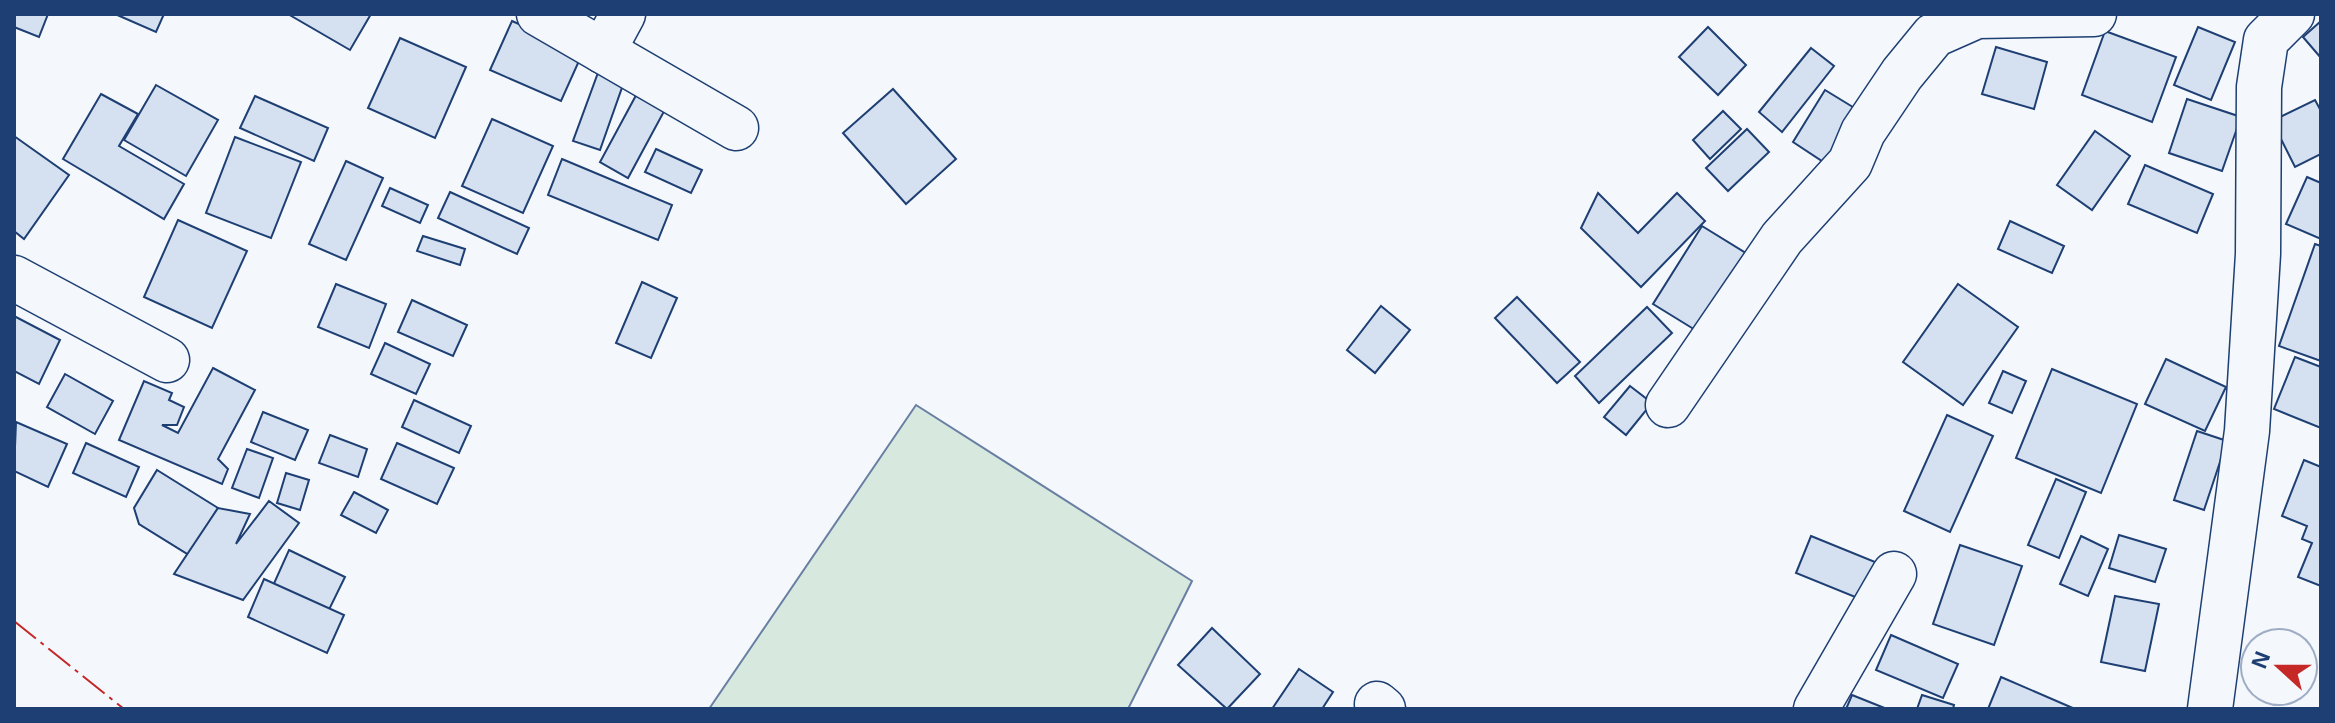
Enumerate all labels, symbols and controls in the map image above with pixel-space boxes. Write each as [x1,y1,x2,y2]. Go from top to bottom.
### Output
north arrow [2239,627,2319,707]
text: N [2246,648,2275,672]

